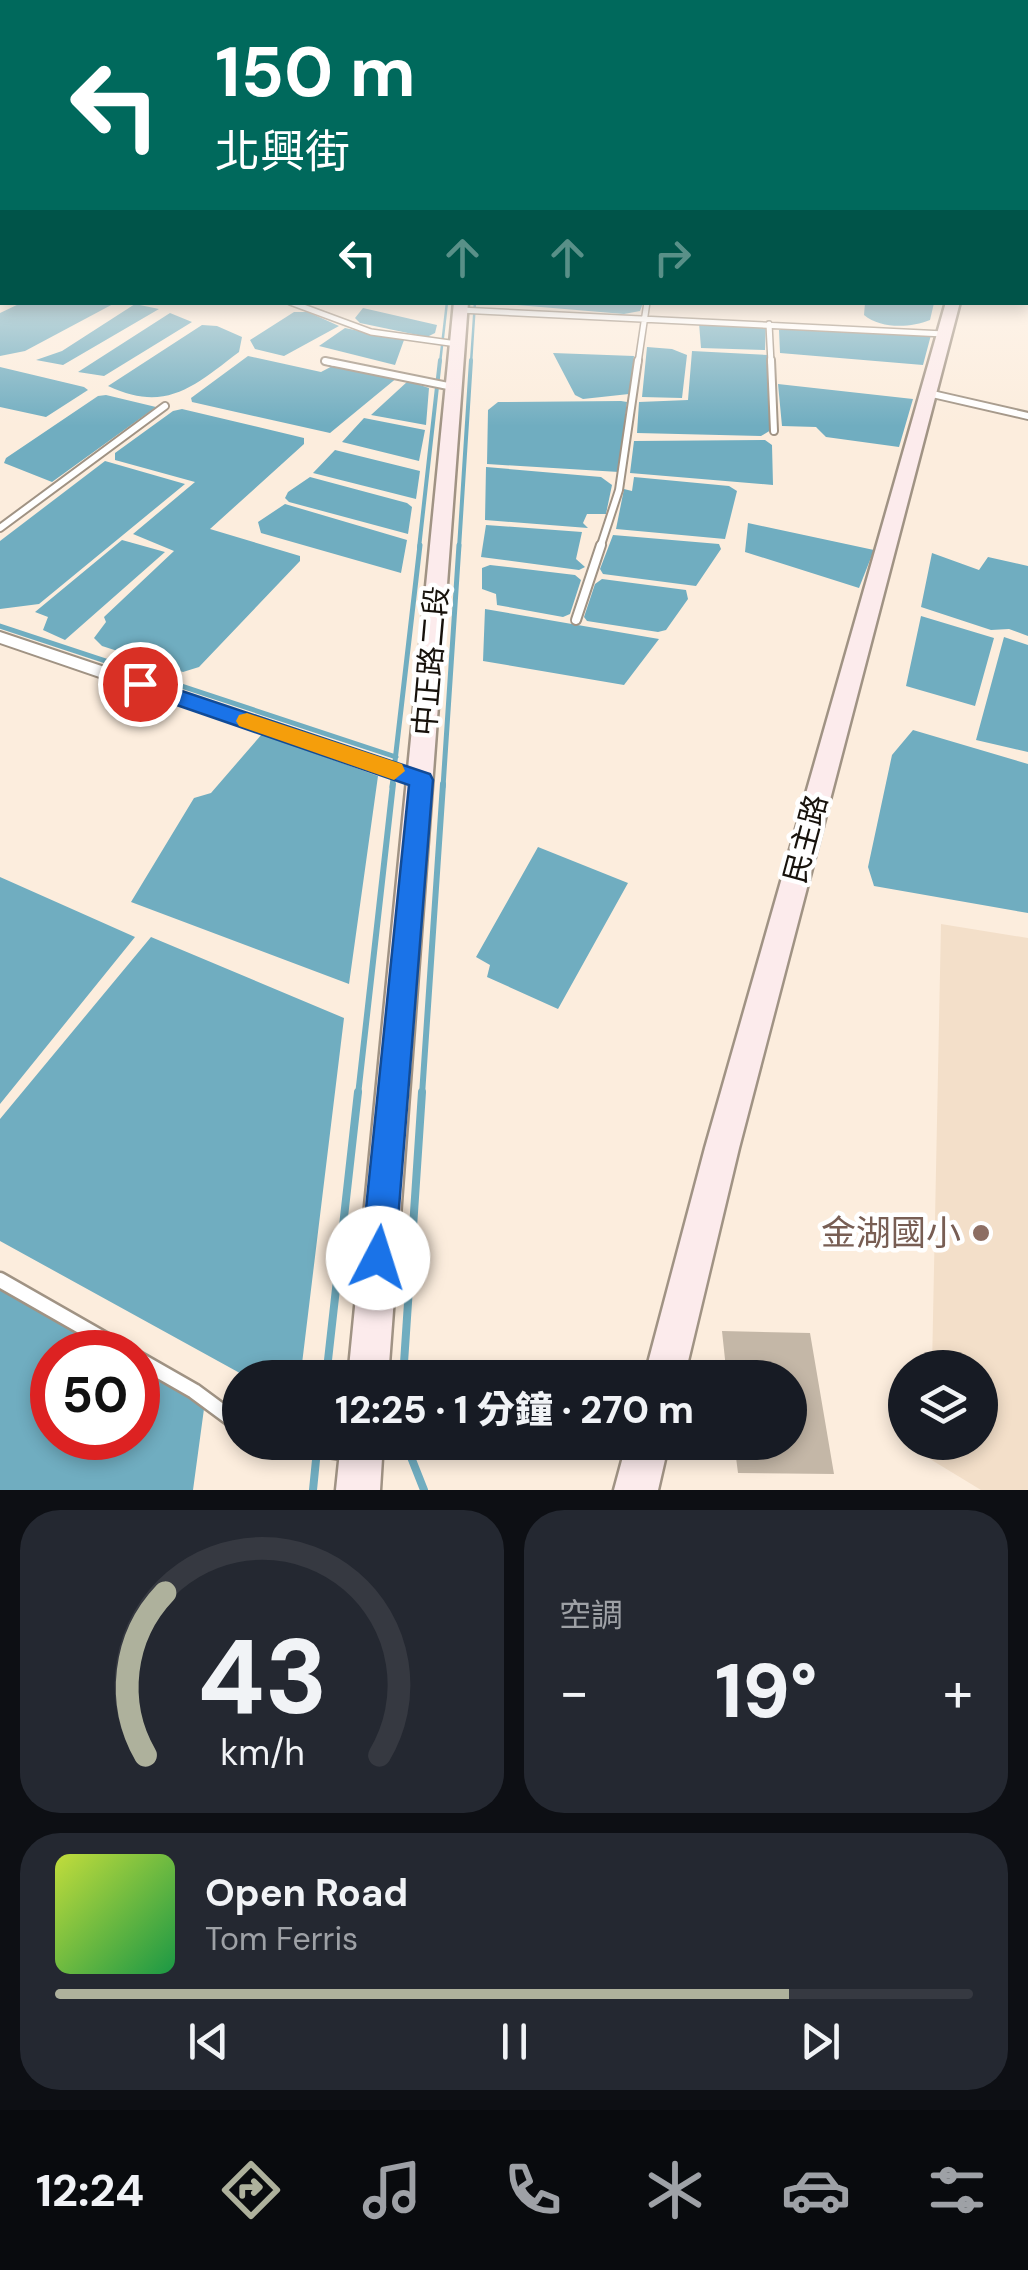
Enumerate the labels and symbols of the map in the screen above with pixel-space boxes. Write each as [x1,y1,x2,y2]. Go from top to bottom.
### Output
street label: 中正路二段 [405,585,456,737]
pin [98,642,183,727]
street label: 民主路 [775,790,836,887]
position arrow [326,1206,430,1310]
place label: 金湖國小 [821,1210,961,1256]
marker: 金湖國小 [970,1222,992,1244]
speed limit sign: 50 [30,1330,160,1460]

